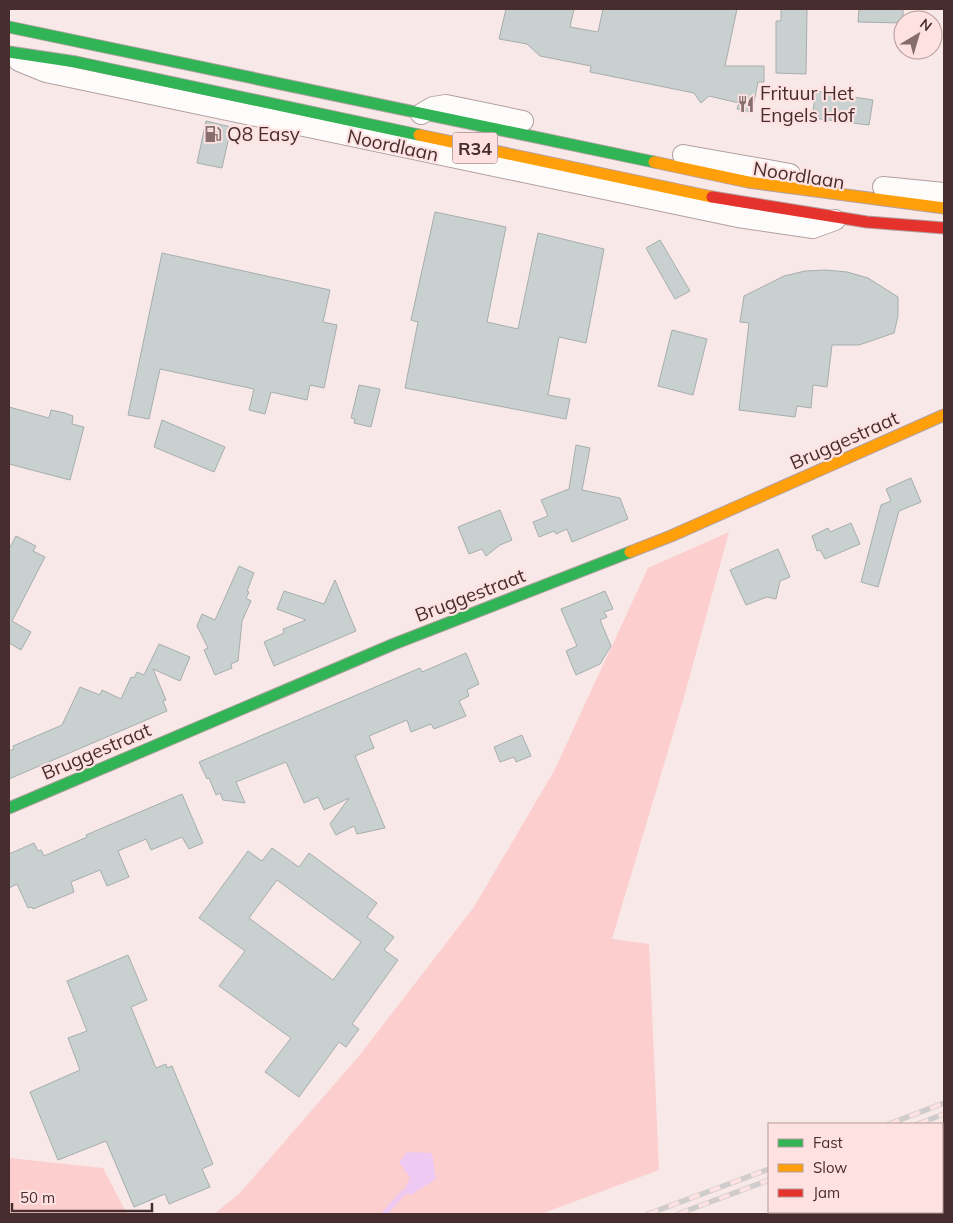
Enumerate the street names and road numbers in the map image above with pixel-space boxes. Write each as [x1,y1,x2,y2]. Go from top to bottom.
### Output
street label: Noordlaan [345,124,441,166]
road number: R34 [452,132,498,164]
street label: Noordlaan [751,156,847,194]
street label: Bruggestraat [786,405,902,475]
street label: Bruggestraat [411,563,529,627]
street label: Bruggestraat [38,717,155,785]

